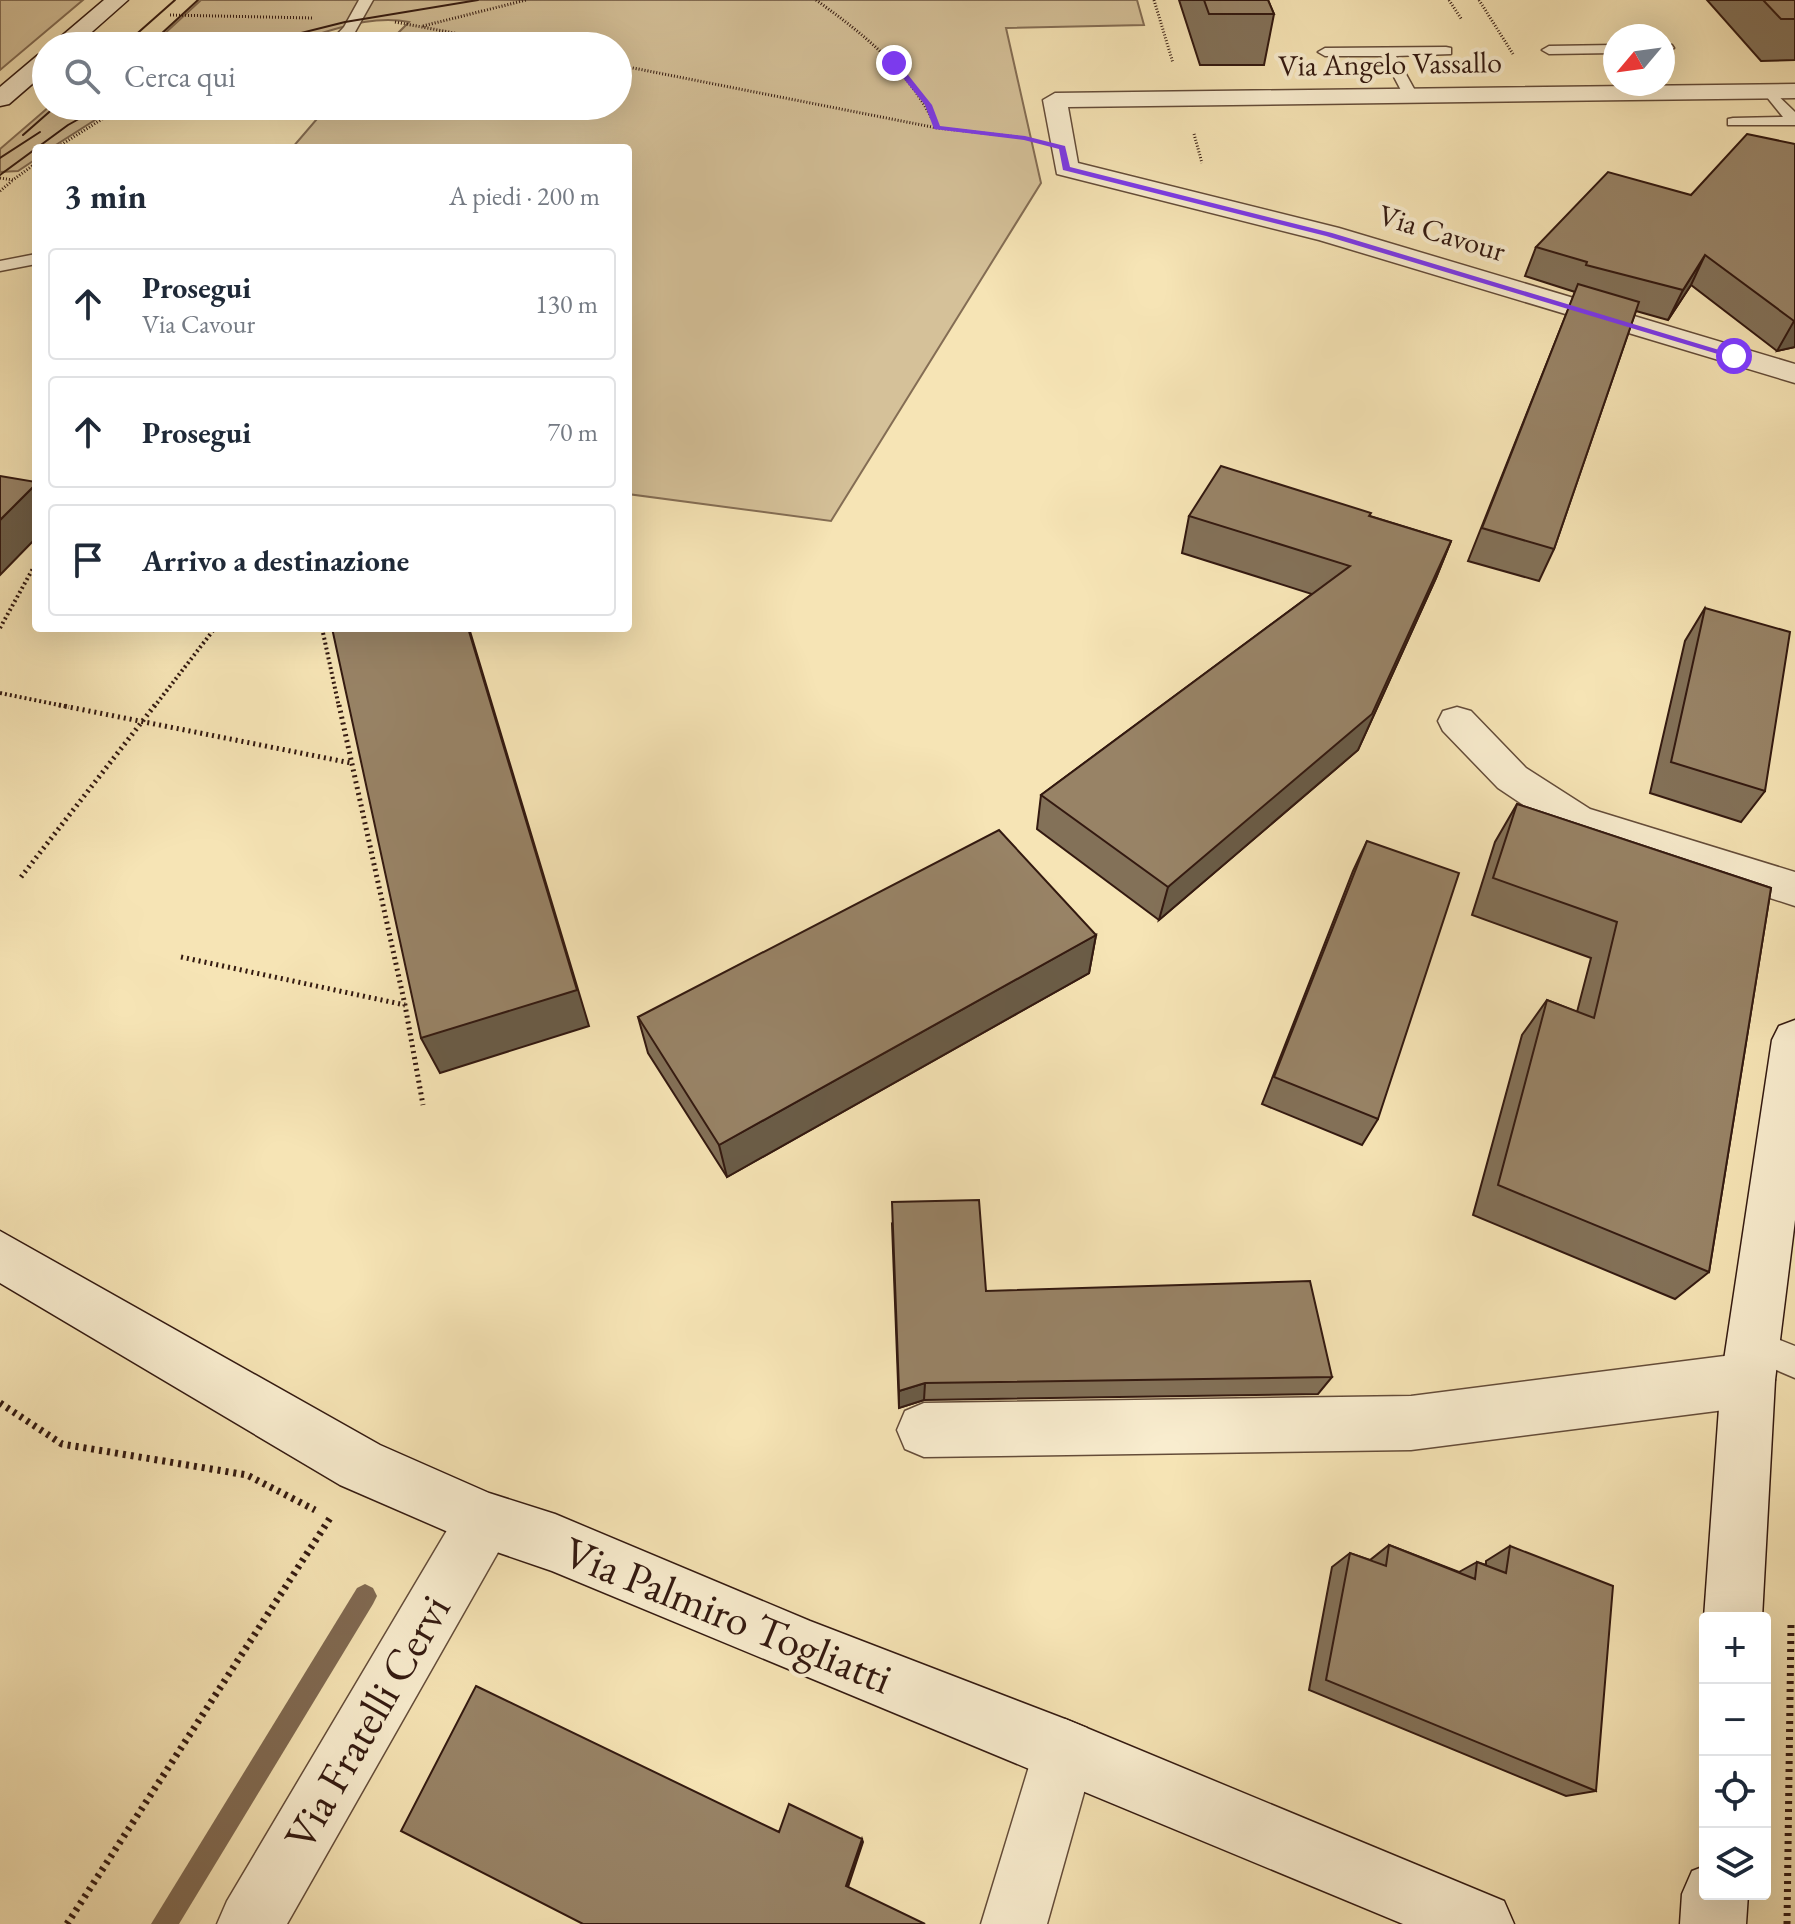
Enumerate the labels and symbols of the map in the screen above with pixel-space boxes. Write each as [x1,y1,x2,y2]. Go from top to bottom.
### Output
north arrow [1603,24,1675,96]
street label: Via Angelo Vassallo [1278,42,1502,85]
route end [876,45,912,81]
street label: Via Cavour [1374,195,1510,270]
route start [1716,338,1752,374]
street label: Via Palmiro Togliatti [556,1523,901,1706]
street label: Via Fratelli Cervi [271,1584,463,1860]

